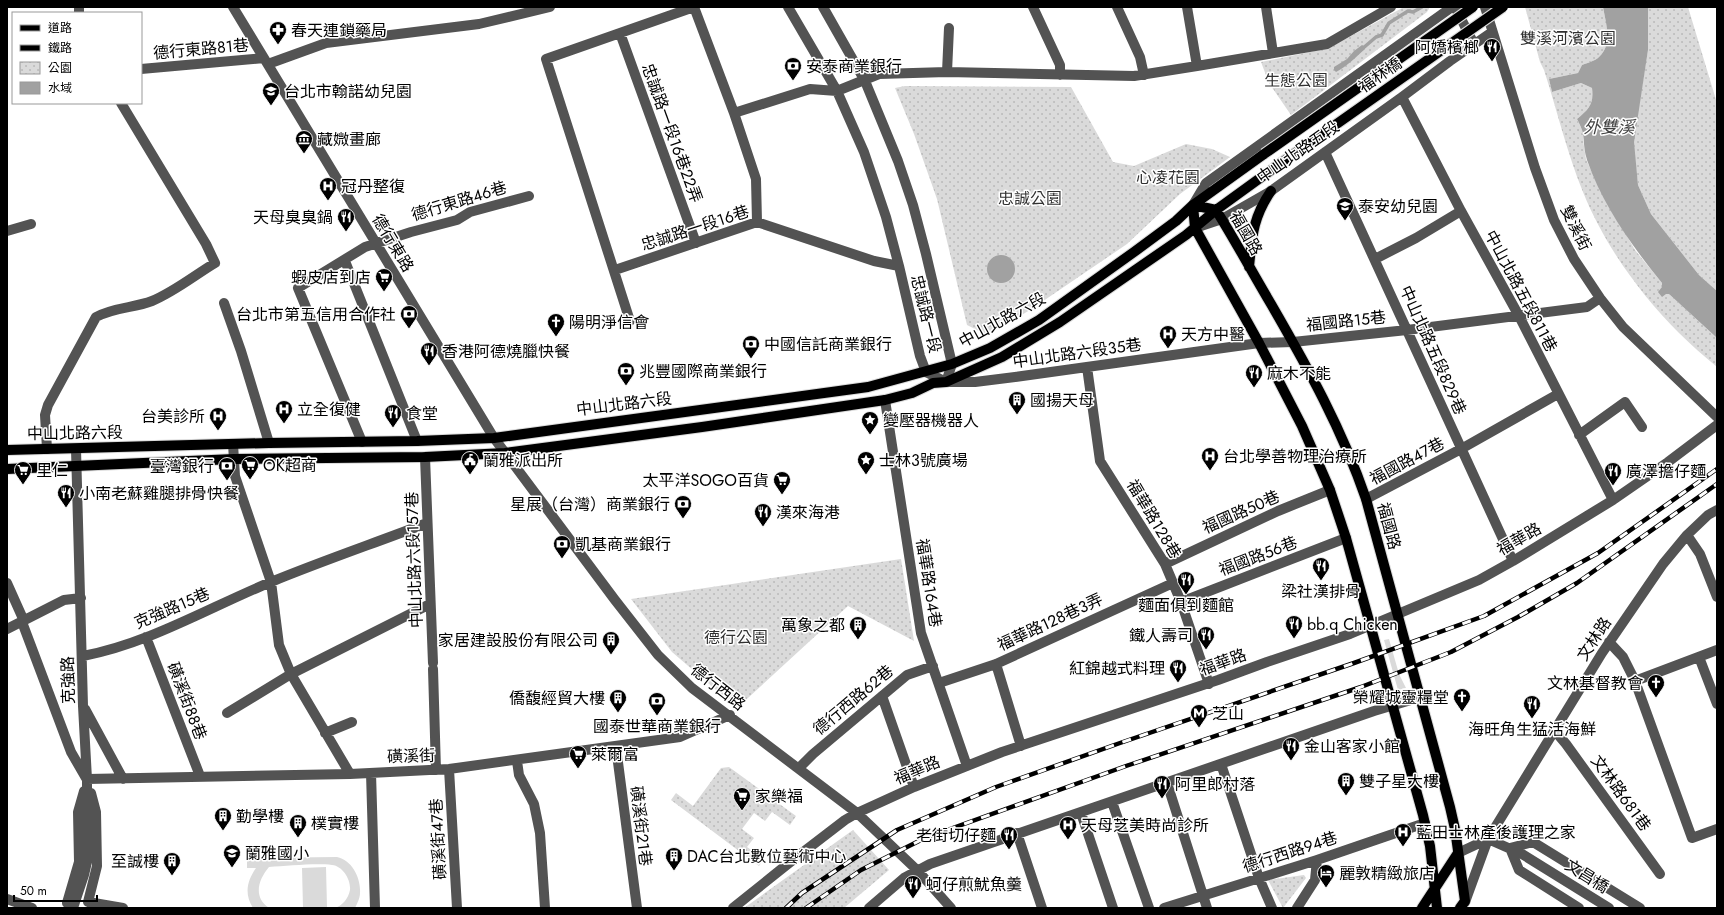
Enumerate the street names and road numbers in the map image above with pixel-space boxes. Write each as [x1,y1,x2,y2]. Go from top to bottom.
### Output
street label: 德行東路81巷 [152,33,250,65]
street label: 福林橋 [1354,52,1406,98]
street label: 忠誠路一段16巷22弄 [636,60,708,206]
street label: 中山北路五段 [1252,115,1344,189]
street label: 德行東路46巷 [409,176,509,226]
street label: 忠誠路一段16巷 [638,200,752,256]
street label: 雙溪街 [1555,201,1597,255]
street label: 福國路 [1224,206,1268,260]
street label: 德行東路 [367,210,419,276]
street label: 中山北路五段811巷 [1479,226,1563,356]
street label: 忠誠路一段 [905,272,947,356]
street label: 中山北路五段829巷 [1394,282,1472,418]
street label: 中山北路六段 [954,287,1050,353]
street label: 福國路15巷 [1305,305,1387,337]
street label: 中山北路六段35巷 [1011,333,1143,373]
street label: 中山北路六段 [575,387,673,421]
street label: 中山北路六段 [27,421,123,445]
street label: 福國路47巷 [1366,432,1448,490]
street label: 福華路128巷 [1121,475,1187,563]
street label: 福國路50巷 [1199,485,1283,539]
street label: 中山北路六段157巷 [400,491,428,629]
street label: 福國路 [1372,500,1406,552]
street label: 福華路 [1492,517,1546,561]
street label: 福國路56巷 [1215,531,1301,581]
street label: 福華路164巷 [911,537,947,629]
street label: 克強路15巷 [131,582,213,634]
street label: 福華路128巷3弄 [994,588,1106,656]
street label: 文林路 [1571,613,1617,665]
street label: 福華路 [1197,643,1249,681]
street label: 克強路 [56,656,80,704]
street label: 德行西路 [686,658,750,716]
street label: 磺溪街88巷 [162,659,212,743]
street label: 德行西路62巷 [808,660,898,740]
street label: 磺溪街 [387,744,435,768]
street label: 福華路 [890,750,944,790]
street label: 文林路681巷 [1585,750,1657,836]
street label: 磺溪街21巷 [625,785,657,867]
street label: 磺溪街47巷 [424,798,452,880]
street label: 德行西路94巷 [1240,826,1340,878]
street label: 文昌橋 [1561,854,1613,898]

